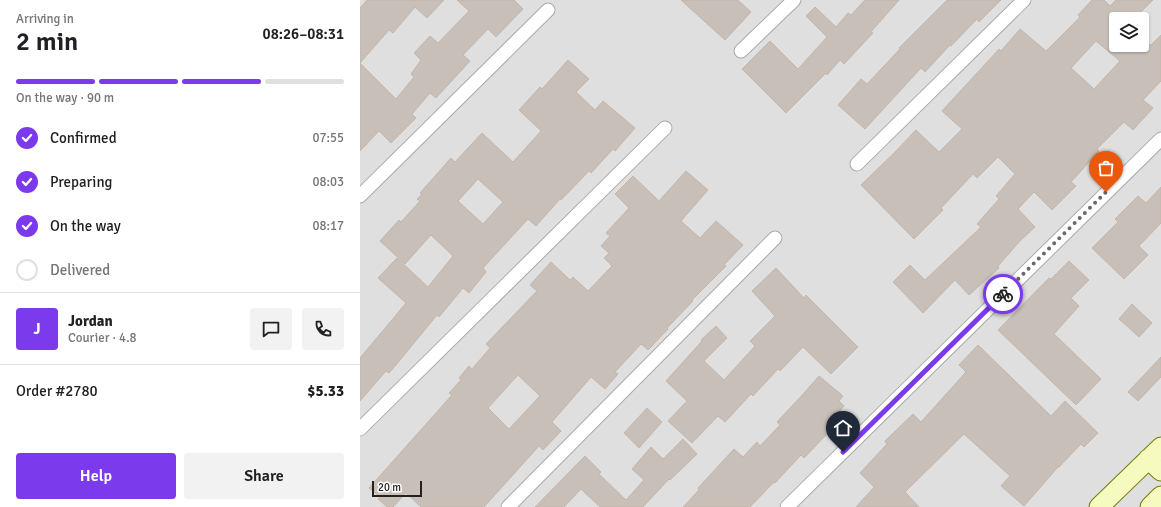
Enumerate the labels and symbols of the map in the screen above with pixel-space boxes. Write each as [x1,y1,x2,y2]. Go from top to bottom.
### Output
pin [1089,151,1123,192]
courier [983,274,1023,314]
pin [826,411,860,452]
scale bar [372,479,422,498]

